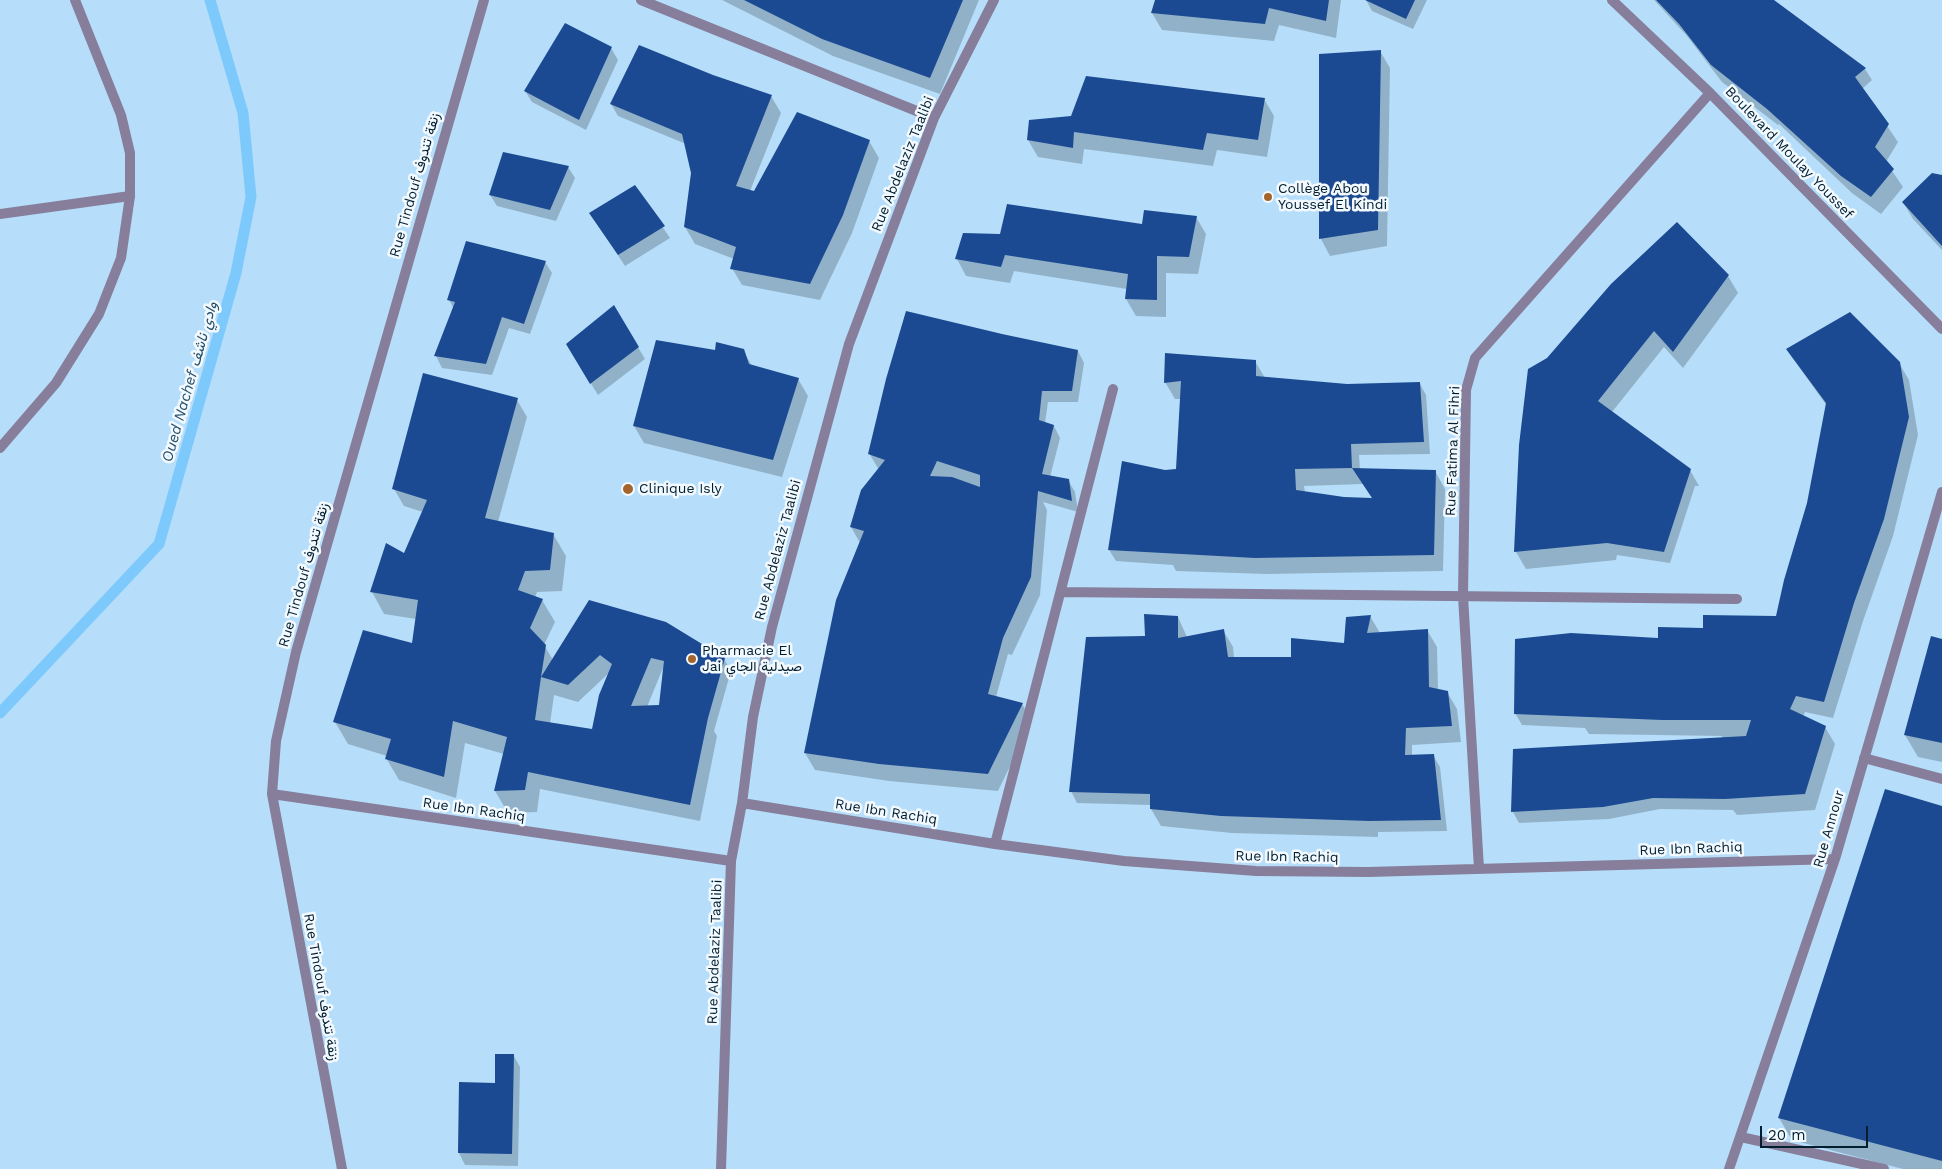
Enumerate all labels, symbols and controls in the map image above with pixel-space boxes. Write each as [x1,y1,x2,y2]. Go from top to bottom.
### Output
street label: Boulevard Moulay Youssef [1721,83,1857,223]
street label: Rue Abdelaziz Taalibi [868,94,938,234]
street label: Rue Tindouf زنقة تندوف [386,111,444,259]
place label: Collège Abou Youssef El Kindi [1278,181,1387,213]
marker: Collège Abou Youssef El Kindi [1262,191,1274,203]
water label: Oued Nachef وادي ناشف [158,300,222,464]
street label: Rue Fatima Al Fihri [1442,386,1464,516]
street label: Rue Abdelaziz Taalibi [751,478,805,622]
place label: Clinique Isly [639,481,722,497]
marker: Clinique Isly [621,482,635,496]
street label: Rue Tindouf زنقة تندوف [275,501,333,649]
place label: Pharmacie El Jai صيدلية الجاي [702,643,802,676]
marker: Pharmacie El Jai صيدلية الجاي [686,653,698,665]
street label: Rue Annour [1810,788,1848,870]
street label: Rue Ibn Rachiq [422,795,526,825]
street label: Rue Ibn Rachiq [834,796,938,828]
street label: Rue Ibn Rachiq [1639,839,1743,859]
street label: Rue Ibn Rachiq [1235,848,1339,866]
street label: Rue Abdelaziz Taalibi [704,879,726,1025]
street label: Rue Tindouf زنقة تندوف [300,912,342,1062]
scale bar [1762,1116,1870,1148]
text: 20 m [1768,1126,1806,1144]

